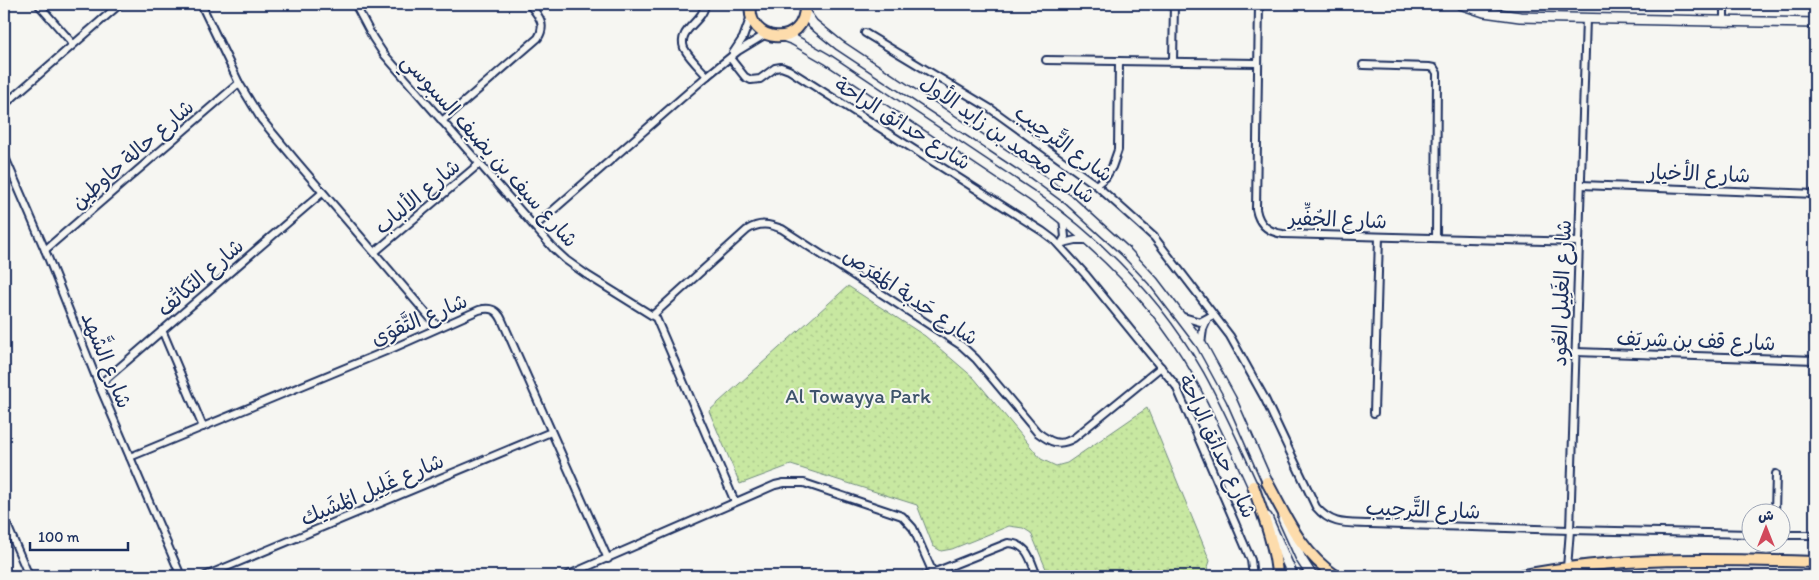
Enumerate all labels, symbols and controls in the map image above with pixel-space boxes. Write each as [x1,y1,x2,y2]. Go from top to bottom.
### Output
street label: شارع سيف بن يضيف السبوسي [391,48,583,257]
street label: شارع محمد بن زايد الأول [914,68,1101,211]
street label: شارع حدائق الراحة [829,71,976,177]
street label: شارع حالة حاوطين [65,94,201,216]
street label: شارع التَّرحِيب [1008,97,1119,189]
street label: شارع الألباب [368,152,467,241]
street label: شارع الأخيار [1645,158,1751,190]
street label: شارع الجُفِّير [1286,201,1388,236]
street label: شارع الغَلِيل العُود [1546,219,1579,367]
street label: شارع التَكاتُف [152,233,250,324]
street label: شارع حَدبة المَفرَص [837,242,983,353]
street label: شارع التَّقوَى [366,286,472,353]
street label: شارع الشَّهد [74,307,141,413]
street label: شارع قف بن شريَف [1616,325,1776,358]
street label: شارع حدائق الراحة [1171,370,1262,523]
park label: Al Towayya Park [785,383,931,408]
street label: شارع غَلِيل المُشَيك [296,448,449,533]
street label: شارع التَّرحِيب [1365,492,1481,526]
north arrow [1742,502,1792,552]
text: ش [1758,507,1774,524]
scale bar [30,520,128,552]
text: 100 m [38,528,80,546]

